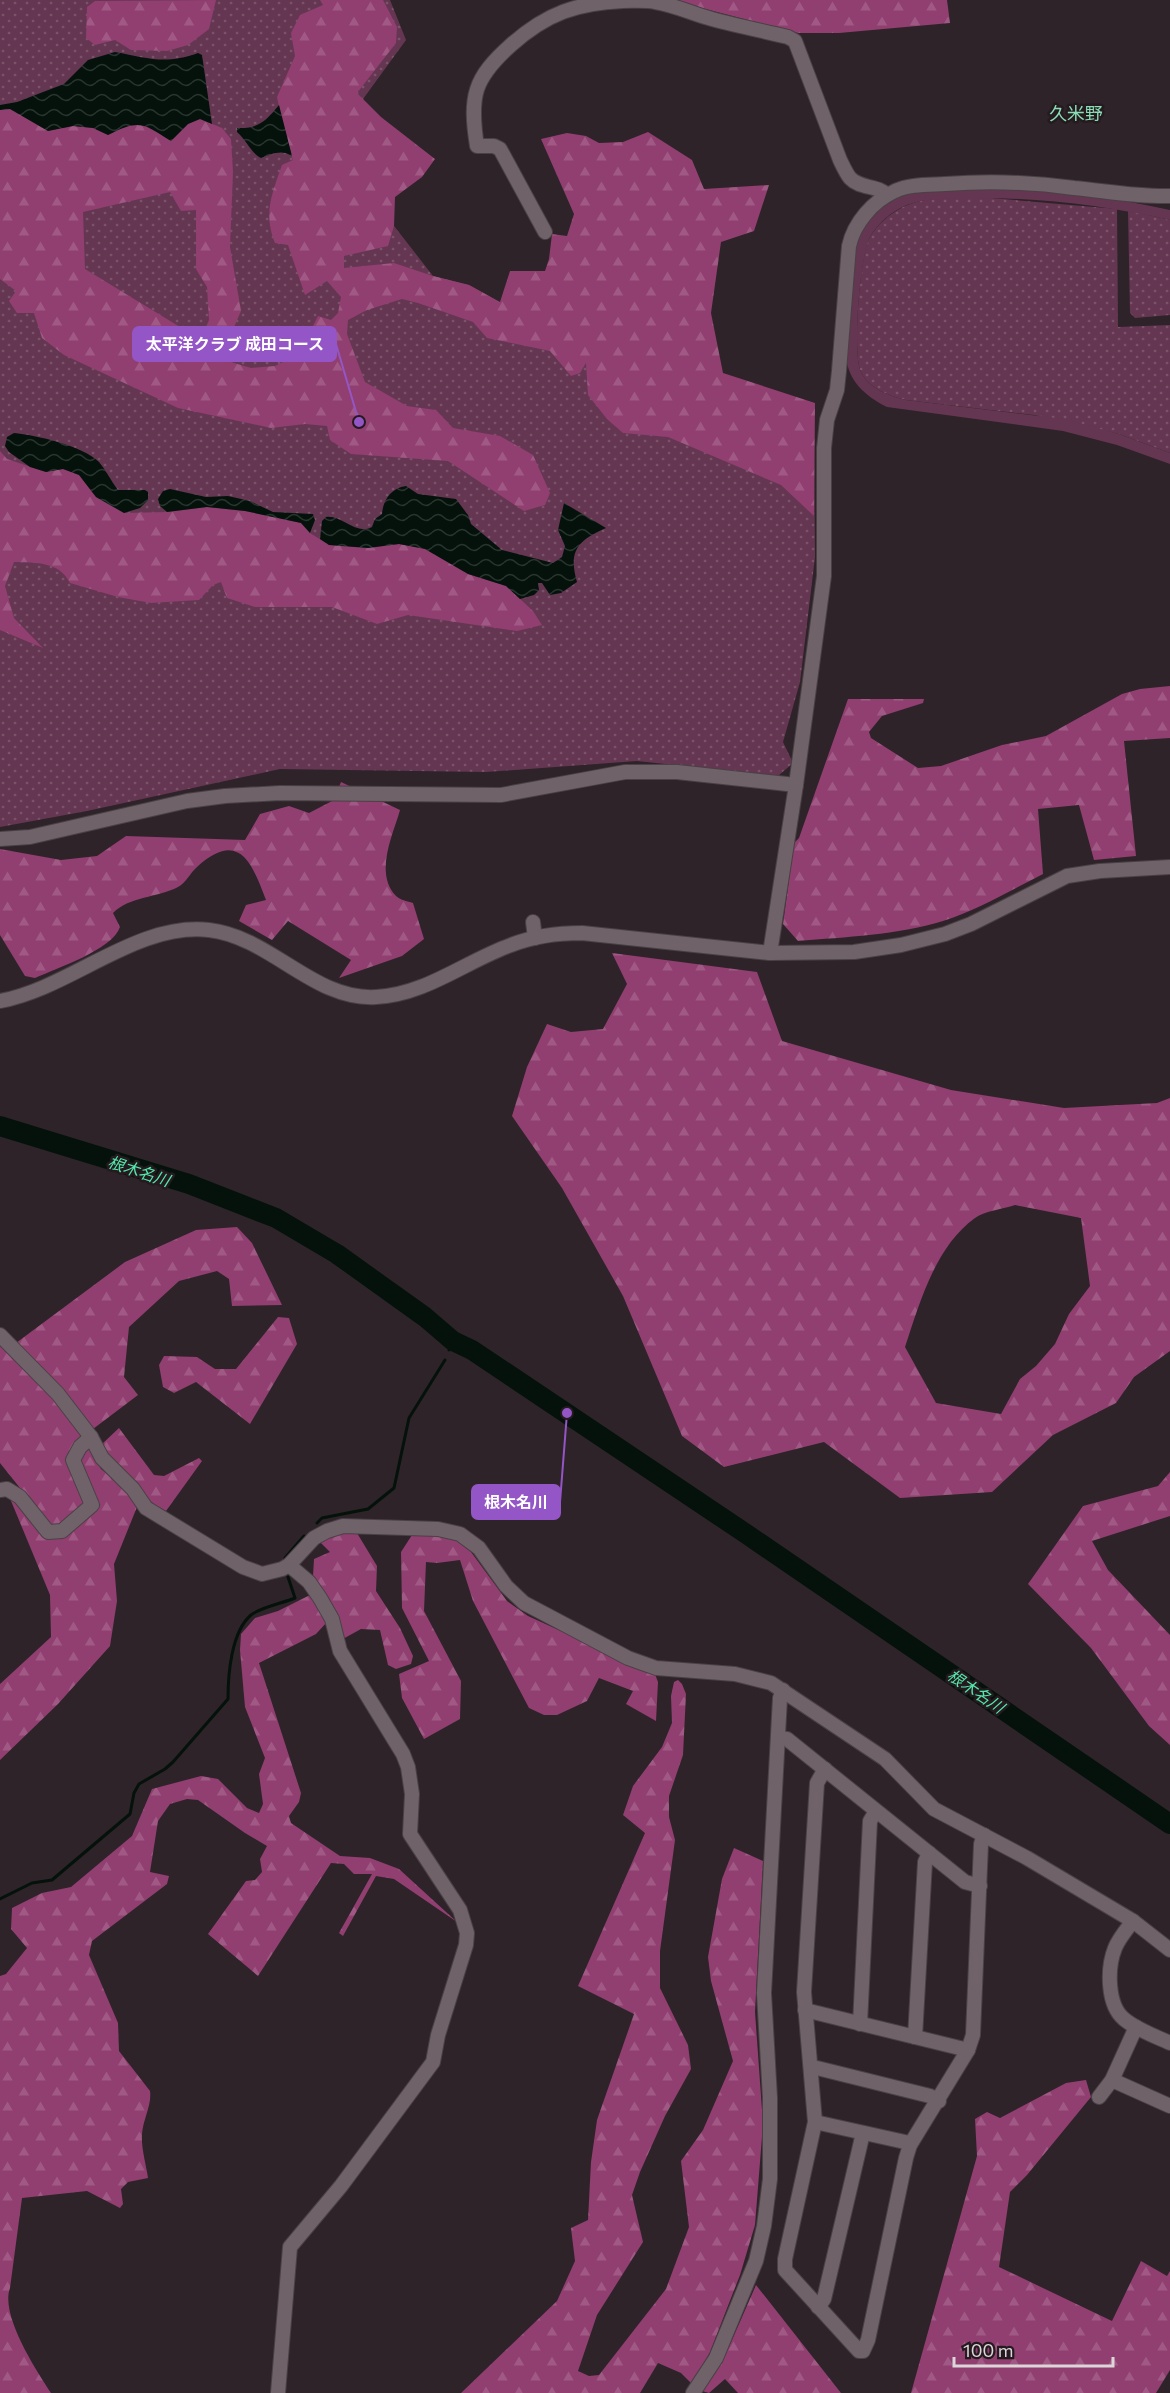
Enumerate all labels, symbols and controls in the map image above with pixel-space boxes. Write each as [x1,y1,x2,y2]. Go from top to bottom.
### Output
district label: 久米野 [1049,102,1103,124]
callout: 太平洋クラブ 成田コース [133,327,336,361]
text: 太平洋クラブ 成田コース [146,334,324,353]
water label: 根木名川 [106,1152,174,1190]
callout: 根木名川 [472,1485,560,1519]
text: 根木名川 [484,1492,548,1511]
water label: 根木名川 [944,1665,1010,1717]
scale bar [954,2330,1113,2368]
text: 100 m [963,2339,1013,2361]

